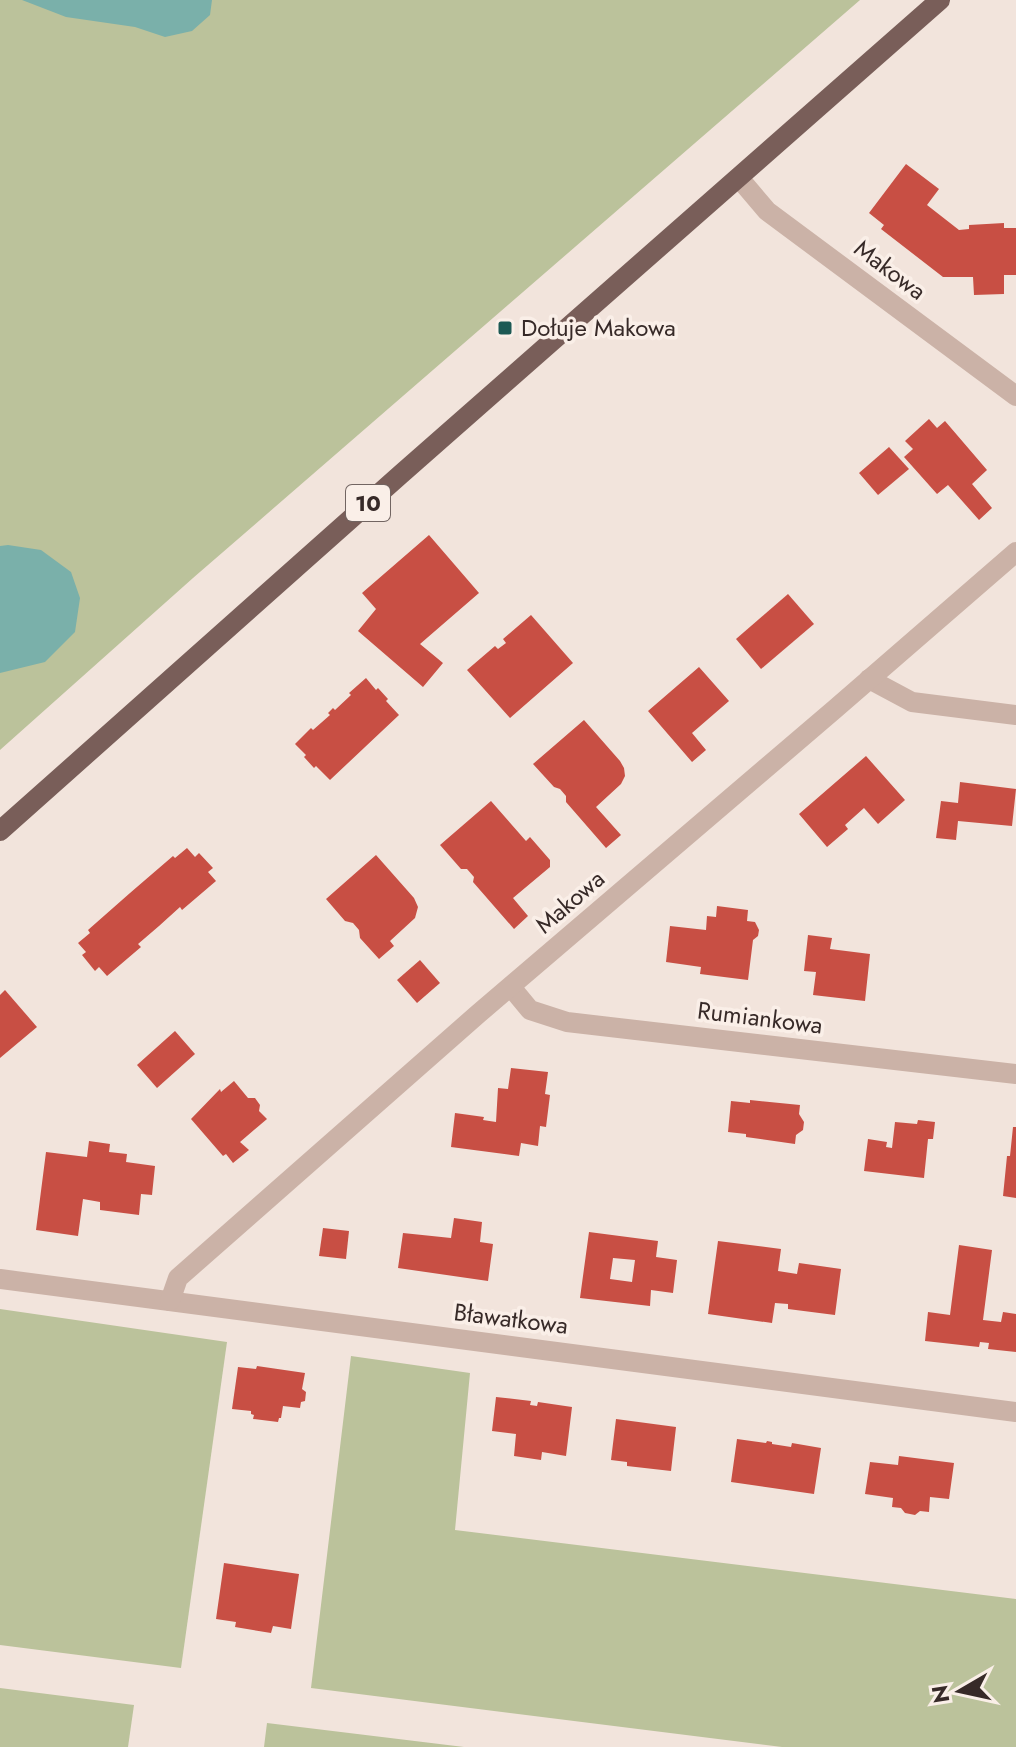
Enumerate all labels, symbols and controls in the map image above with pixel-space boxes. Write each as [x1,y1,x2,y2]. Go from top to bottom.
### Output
street label: Makowa [847,231,933,308]
place label: Dołuje Makowa [521,310,676,345]
marker: Dołuje Makowa [496,319,514,337]
road number: 10 [346,485,390,521]
street label: Makowa [527,862,612,942]
street label: Rumiankowa [695,992,825,1043]
street label: Bławatkowa [452,1294,570,1343]
north arrow [920,1651,1000,1731]
text: N [923,1683,957,1705]

